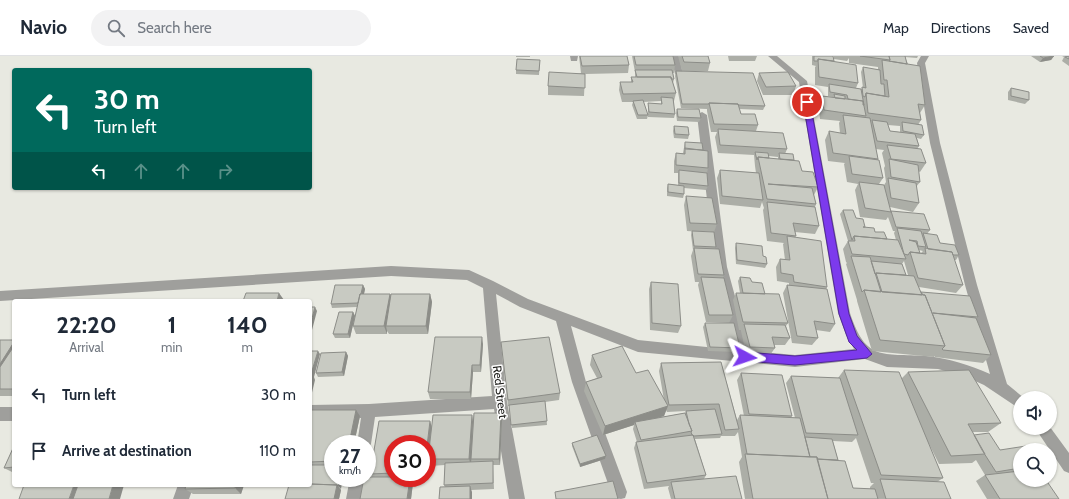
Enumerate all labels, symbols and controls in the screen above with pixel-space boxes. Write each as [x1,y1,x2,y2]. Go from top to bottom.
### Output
search box [91,10,371,46]
text: Navio [20,16,67,39]
icon: search [105,17,127,39]
text: Search here [137,19,212,37]
text: Map [883,19,909,37]
text: Directions [931,19,991,37]
text: Saved [1013,19,1049,37]
text: 30 m [94,82,160,116]
icon: left [28,84,80,136]
pin [790,85,824,119]
icon: arrive [796,91,818,113]
text: Turn left [94,116,157,138]
icon: left [88,160,110,182]
icon: ahead [130,160,152,182]
icon: ahead [172,160,194,182]
icon: right [214,160,236,182]
text: 22:20 [56,310,117,339]
text: 1 [167,310,176,339]
text: 140 [227,310,268,339]
position arrow [724,336,766,378]
text: Arrival [69,339,104,355]
text: min [161,339,183,355]
text: m [242,339,253,355]
street label: Red Street [490,365,511,419]
icon: left [28,384,50,406]
text: Turn left [62,386,116,404]
text: 30 m [261,386,296,404]
map controls [1013,391,1057,487]
button: sound [1013,391,1057,435]
speed limit sign: 30 [384,435,436,487]
icon: arrive [28,440,50,462]
text: Arrive at destination [62,442,192,460]
text: 110 m [259,442,296,460]
button: search [1013,443,1057,487]
text: 27 [340,444,360,468]
text: km/h [339,464,361,477]

